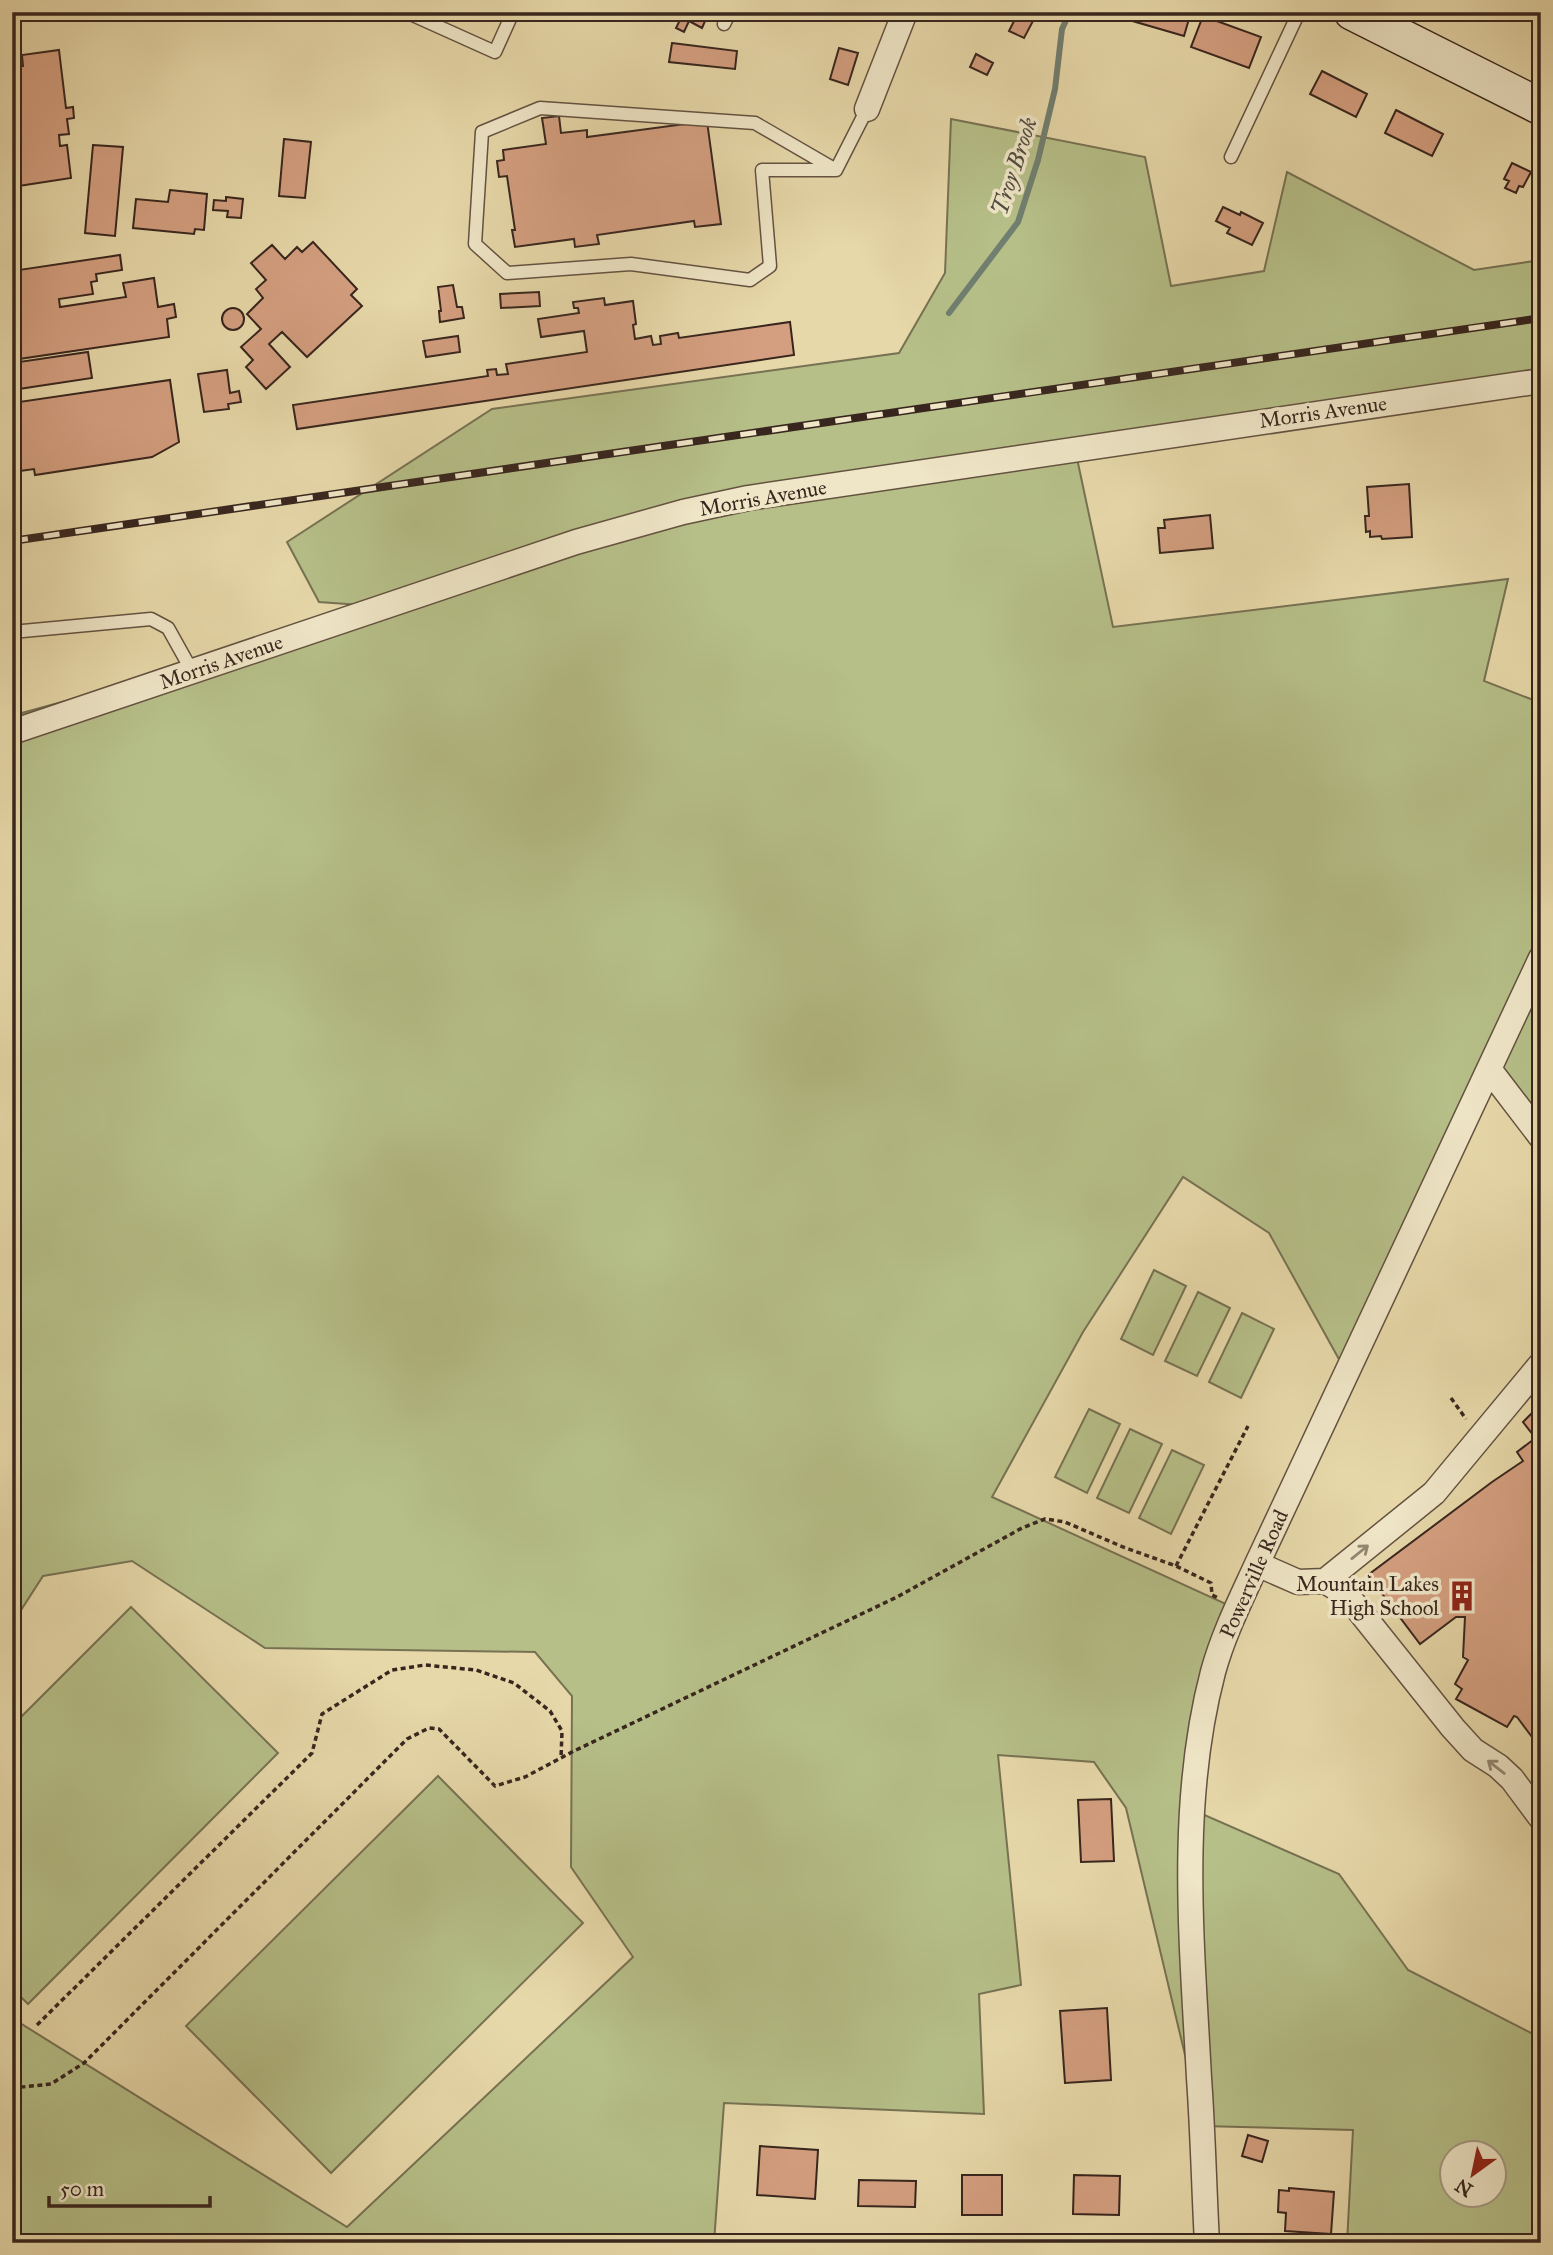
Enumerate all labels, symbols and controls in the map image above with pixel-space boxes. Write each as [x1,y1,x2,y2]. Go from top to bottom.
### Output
water label: Troy Brook [985,114,1043,218]
street label: Morris Avenue [1257,390,1389,434]
street label: Morris Avenue [697,474,829,522]
street label: Morris Avenue [156,629,286,695]
street label: Powerville Road [1214,1505,1294,1642]
one-way arrow [1351,1545,1369,1560]
place label: Mountain Lakes High School [1296,1571,1439,1621]
building icon: Mountain Lakes High School [1445,1579,1479,1613]
one-way arrow [1488,1759,1506,1774]
north arrow [1438,2140,1508,2210]
scale bar [49,2164,210,2208]
text: N [1451,2174,1477,2202]
text: 50 m [60,2176,105,2202]

